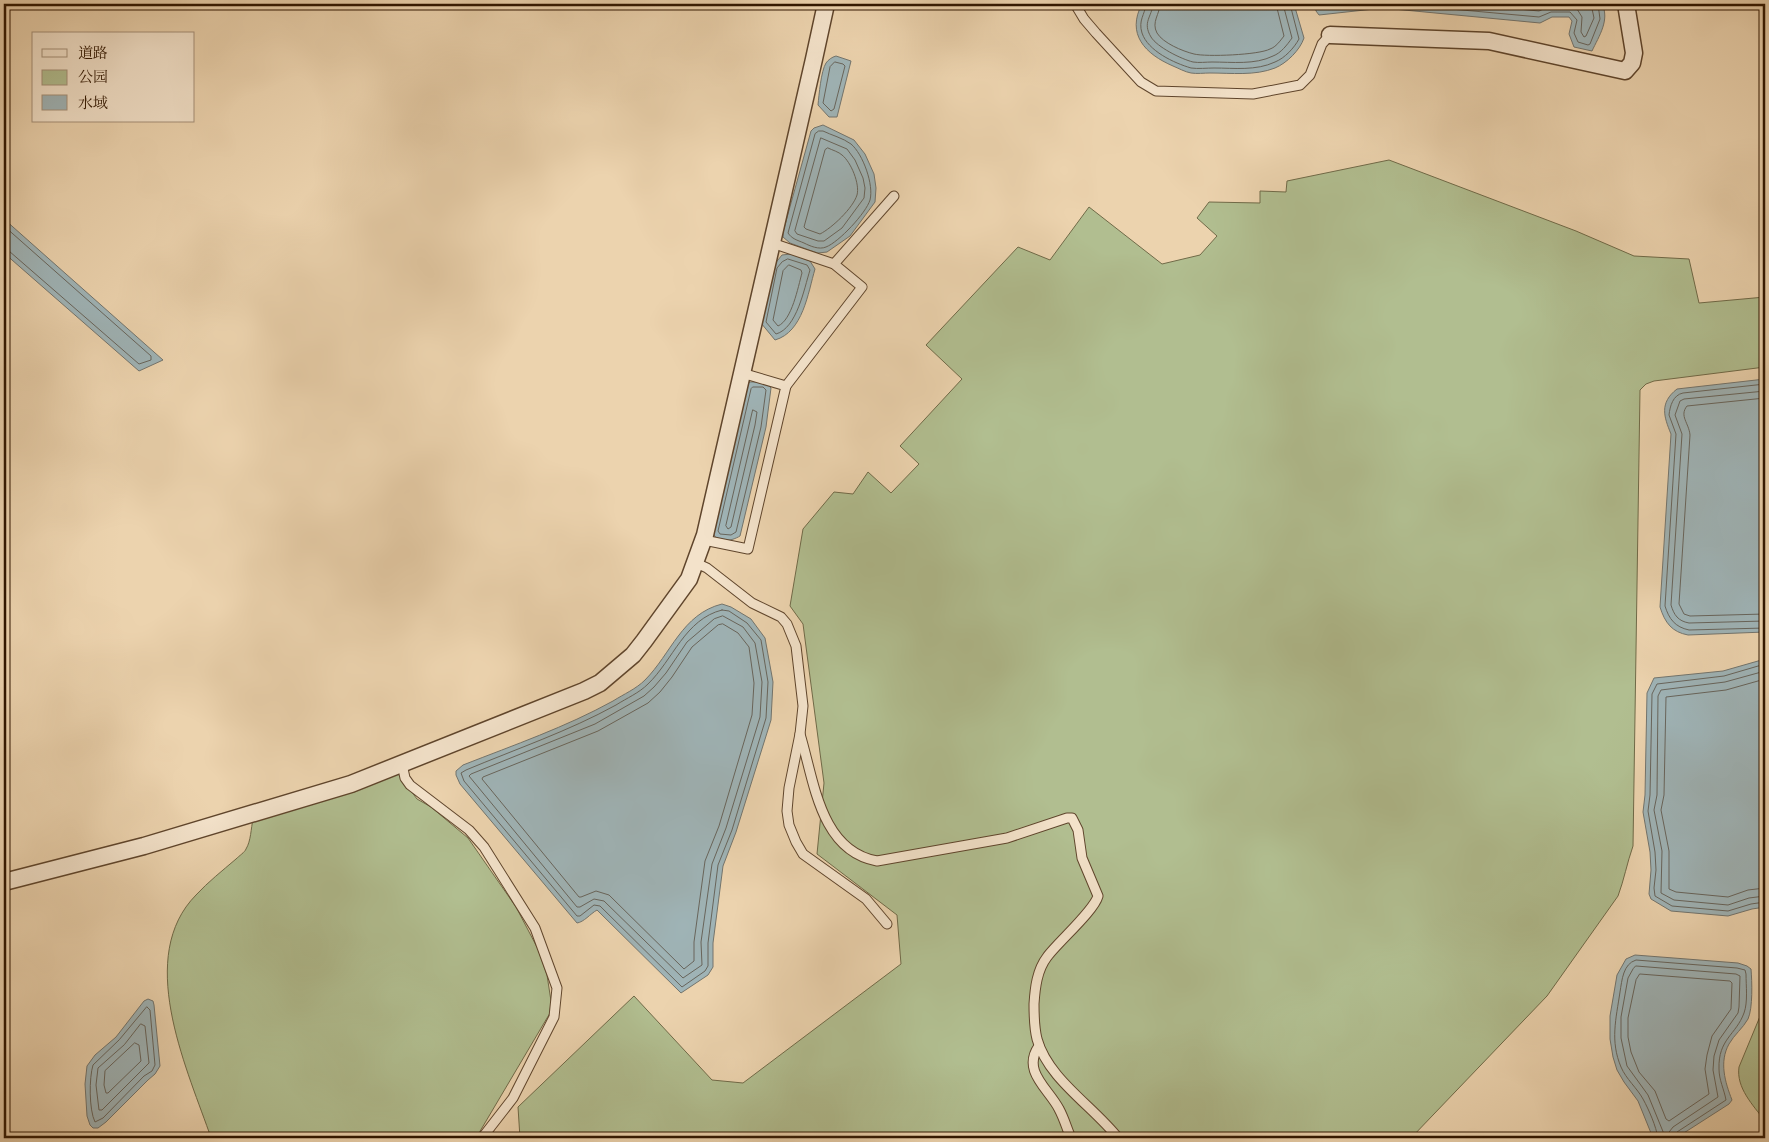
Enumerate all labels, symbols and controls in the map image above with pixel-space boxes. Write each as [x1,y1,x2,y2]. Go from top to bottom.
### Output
legend [32,32,195,122]
text: 道路 [78,43,108,62]
text: 公园 [78,67,108,86]
text: 水域 [78,93,108,112]

